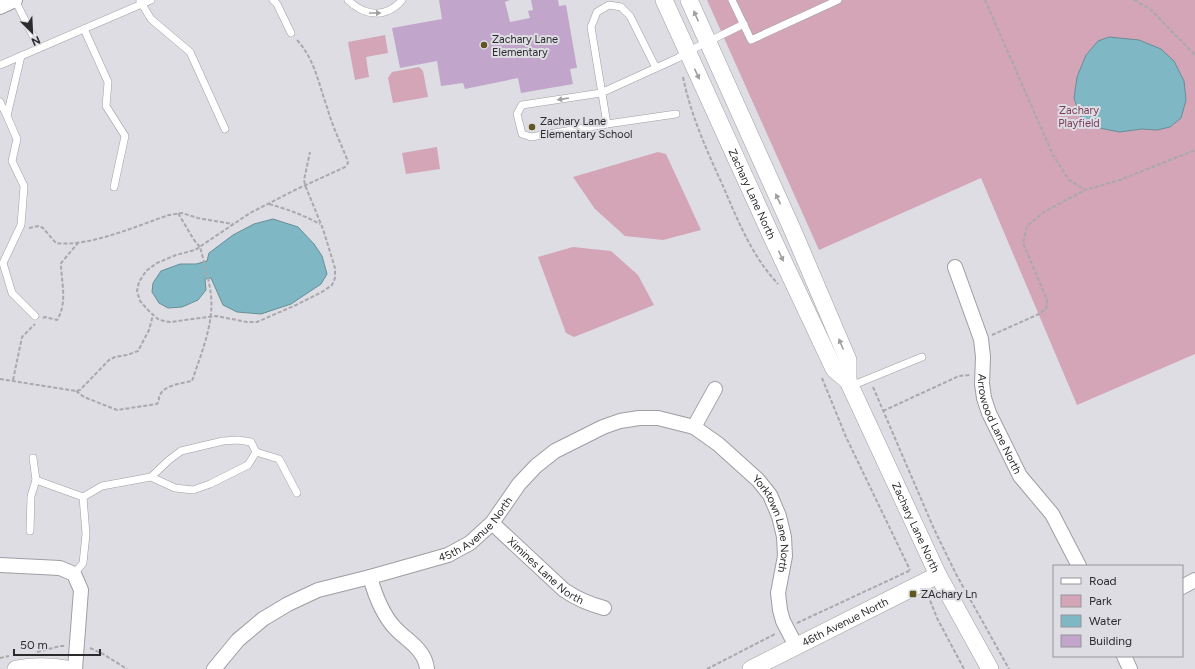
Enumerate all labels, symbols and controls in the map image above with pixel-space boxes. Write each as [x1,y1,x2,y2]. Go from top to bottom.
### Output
one-way arrow [369,10,382,16]
one-way arrow [693,11,699,22]
north arrow [12,12,52,52]
text: N [29,33,42,48]
place label: Zachary Lane Elementary [492,33,558,59]
marker: Zachary Lane Elementary [479,40,489,50]
one-way arrow [694,68,701,80]
one-way arrow [557,96,569,102]
park label: Zachary Playfield [1058,104,1100,130]
place label: Zachary Lane Elementary School [540,115,632,141]
marker: Zachary Lane Elementary School [527,122,537,132]
street label: Zachary Lane North [726,147,778,241]
one-way arrow [775,193,781,204]
one-way arrow [778,250,784,262]
one-way arrow [838,338,844,349]
street label: Arrowood Lane North [975,374,1024,476]
street label: Yorktown Lane North [750,472,792,574]
street label: Zachary Lane North [889,480,942,574]
street label: 45th Avenue North [437,494,515,564]
street label: Ximines Lane North [505,534,586,607]
legend [1053,565,1183,657]
text: Road [1089,574,1117,588]
place label: ZAchary Ln [921,588,977,601]
marker: ZAchary Ln [908,589,918,599]
text: Park [1089,594,1112,608]
street label: 46th Avenue North [799,595,890,649]
text: Water [1089,614,1121,628]
scale bar [14,631,100,657]
text: Building [1089,634,1132,648]
text: 50 m [20,638,48,652]

